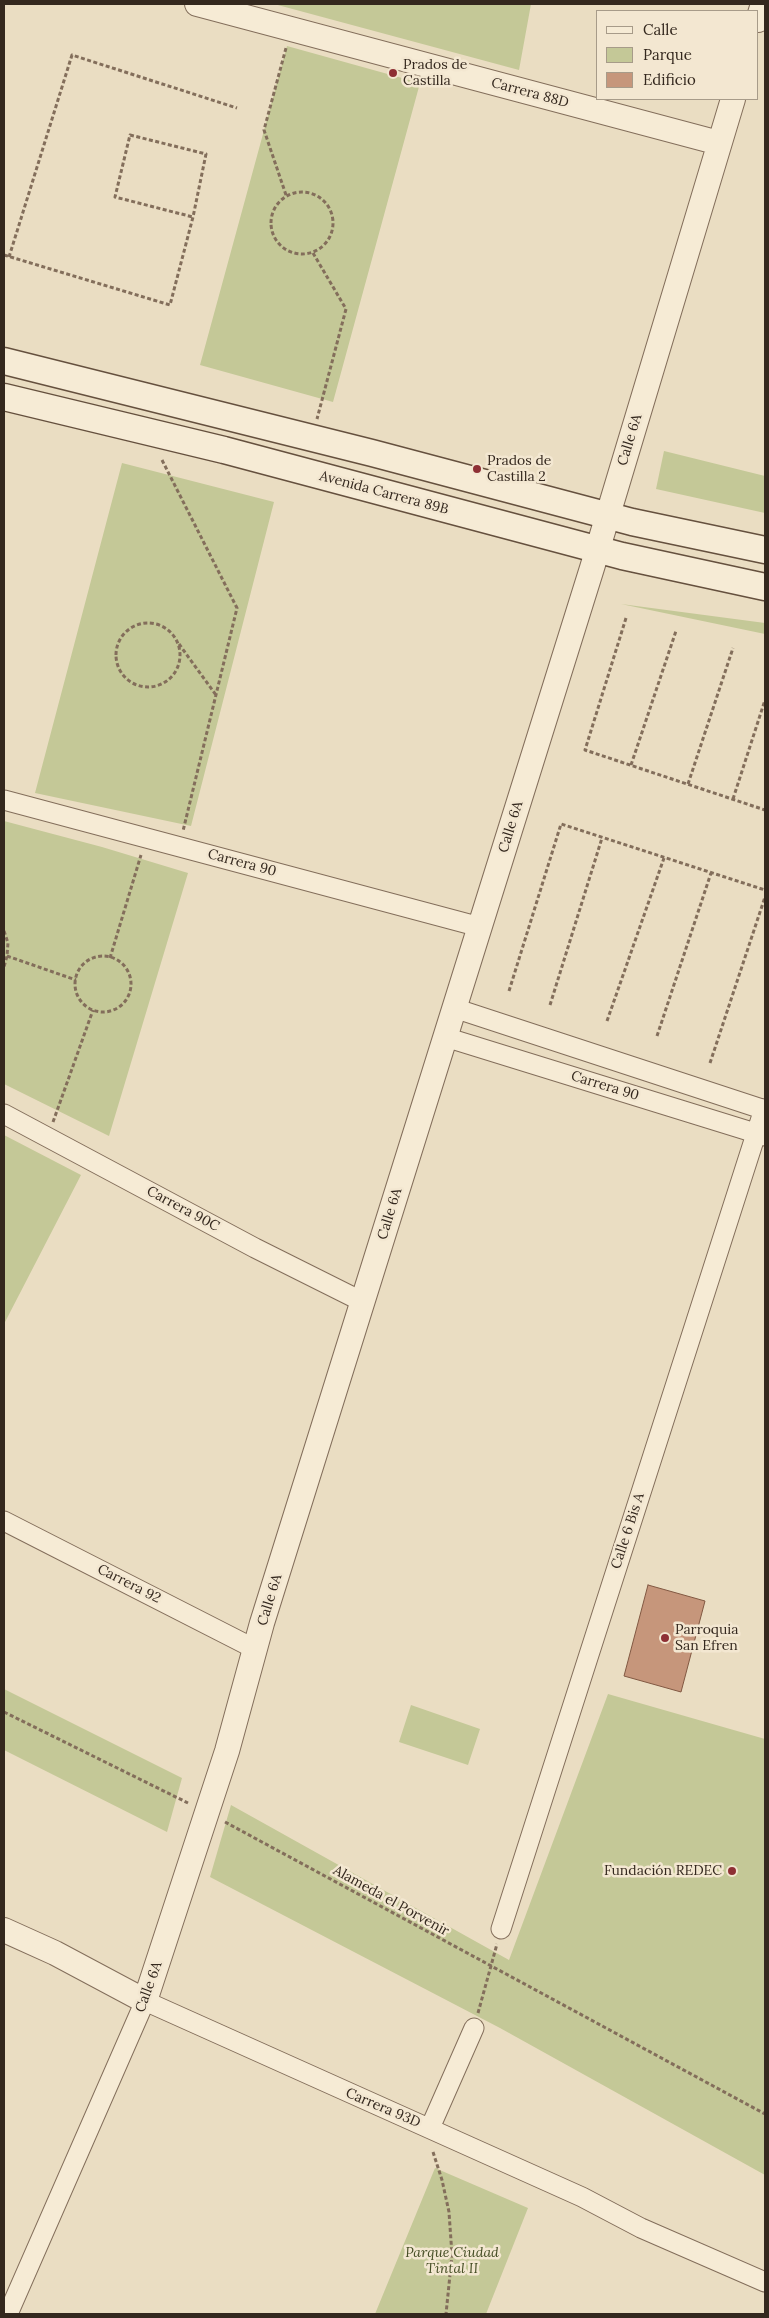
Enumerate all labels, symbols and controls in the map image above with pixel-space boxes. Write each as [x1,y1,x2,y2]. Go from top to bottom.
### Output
legend [596,10,759,100]
text: Calle [643,20,678,39]
text: Parque [643,45,692,64]
place label: Prados de Castilla [403,57,467,90]
marker: Prados de Castilla [387,67,399,79]
text: Edificio [643,70,696,89]
street label: Carrera 88D [489,75,571,111]
street label: Calle 6A [614,412,646,468]
place label: Prados de Castilla 2 [487,453,551,486]
marker: Prados de Castilla 2 [471,463,483,475]
street label: Avenida Carrera 89B [318,468,450,518]
street label: Calle 6A [495,799,527,855]
street label: Carrera 90 [206,846,278,880]
street label: Carrera 90 [569,1068,641,1104]
street label: Carrera 90C [144,1183,222,1235]
street label: Calle 6A [374,1186,406,1242]
street label: Calle 6 Bis A [608,1491,648,1571]
street label: Carrera 92 [94,1561,164,1607]
street label: Calle 6A [254,1572,286,1628]
place label: Parroquia San Efren [675,1622,738,1654]
marker: Parroquia San Efren [659,1632,671,1644]
street label: Alameda el Porvenir [330,1862,452,1940]
place label: Fundación REDEC [604,1863,722,1879]
marker: Fundación REDEC [726,1865,738,1877]
street label: Calle 6A [132,1959,166,2015]
street label: Carrera 93D [343,2085,423,2131]
park label: Parque Ciudad Tintal II [405,2245,499,2278]

